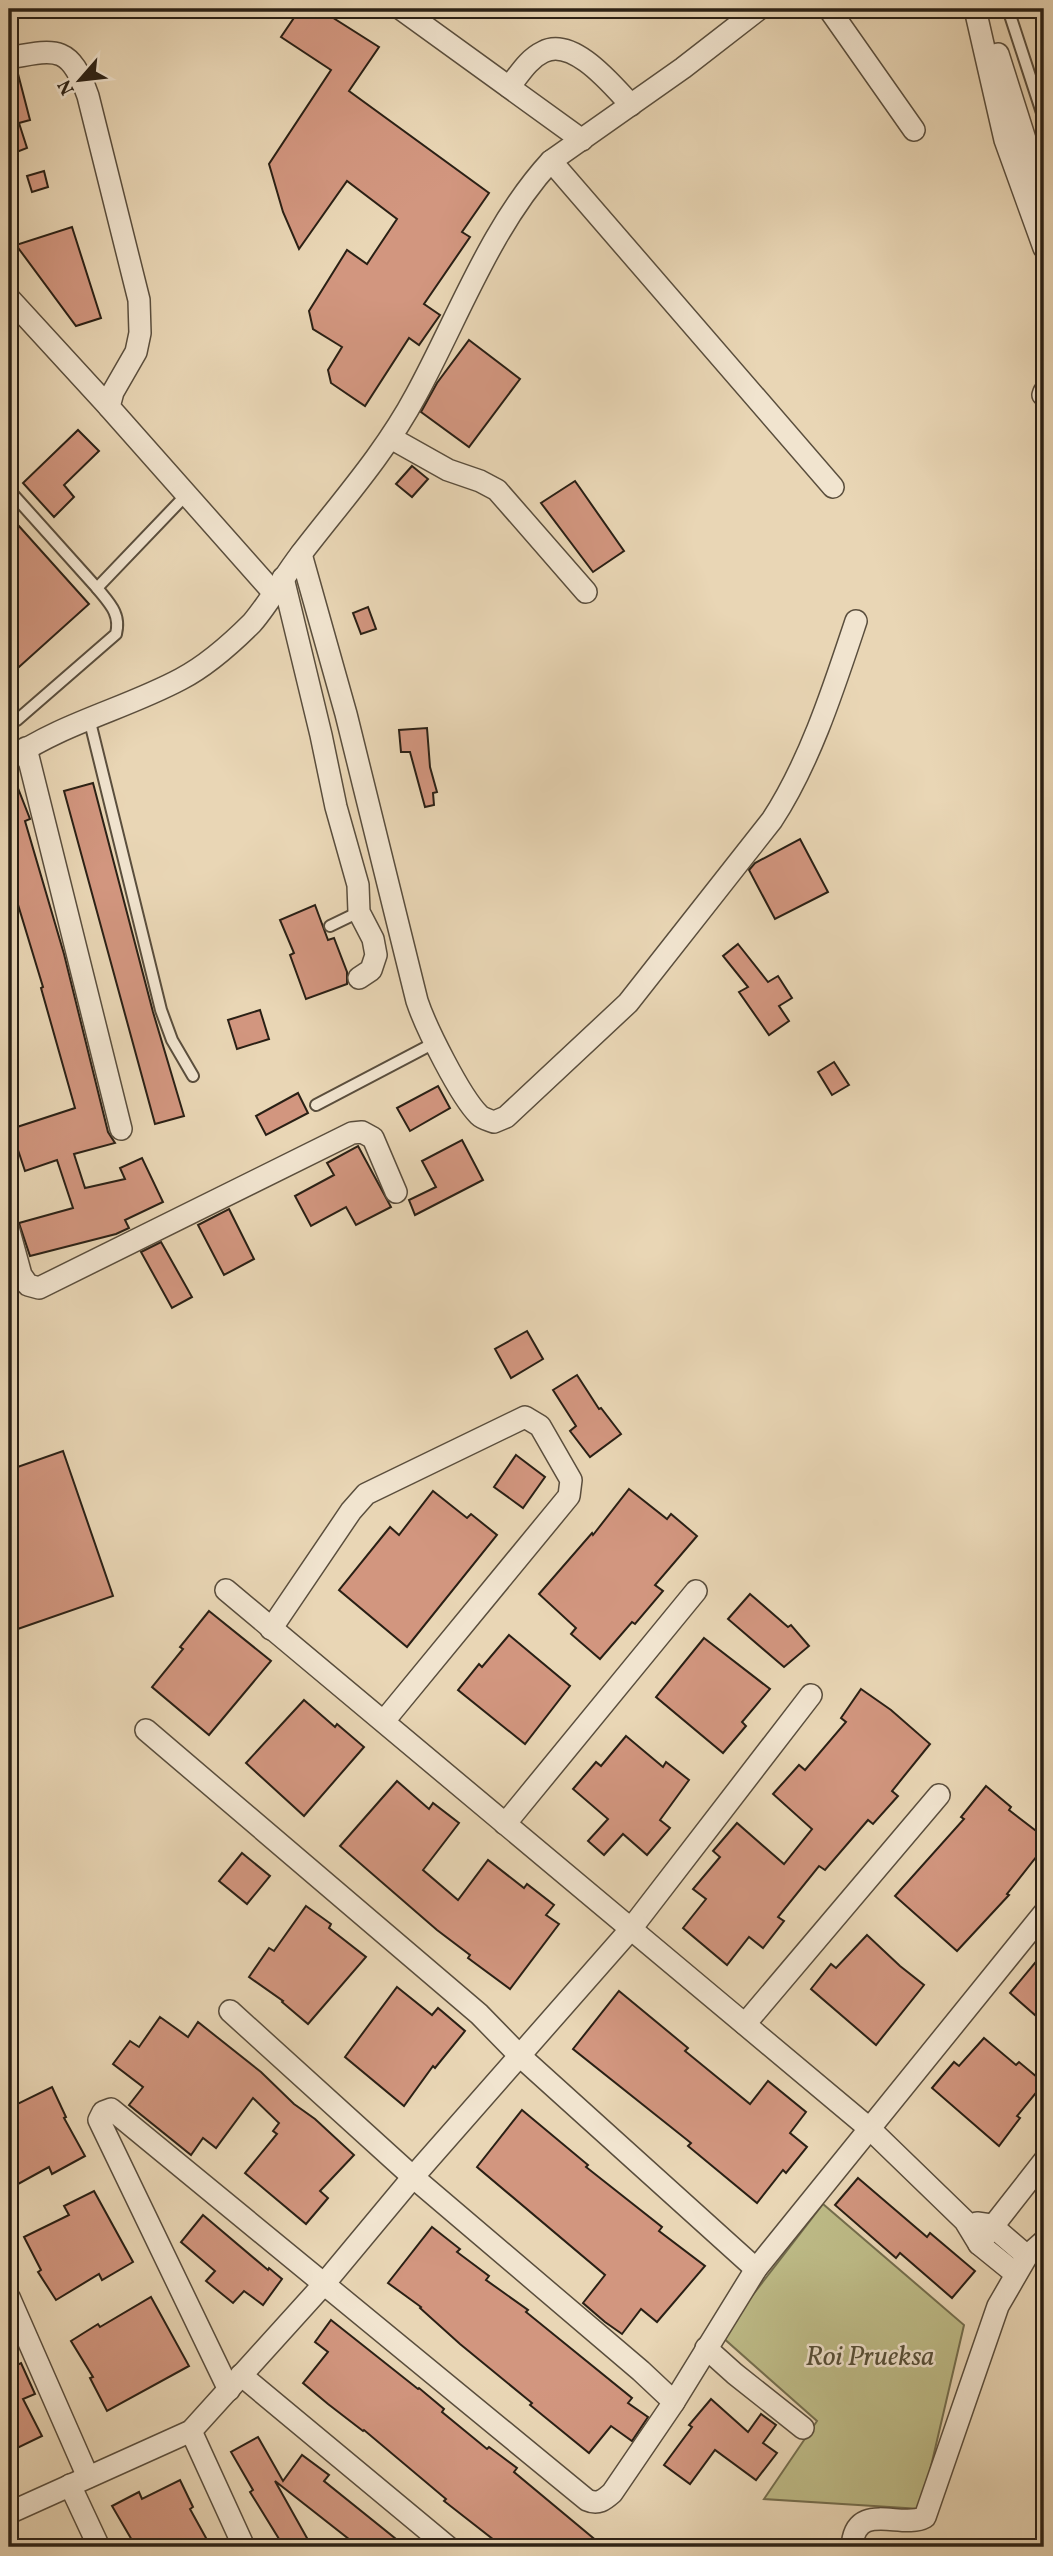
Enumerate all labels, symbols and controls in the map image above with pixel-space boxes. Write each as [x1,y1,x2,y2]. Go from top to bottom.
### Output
north arrow [46,46,116,116]
text: N [52,75,81,99]
park label: Roi Prueksa [805,2338,935,2377]

